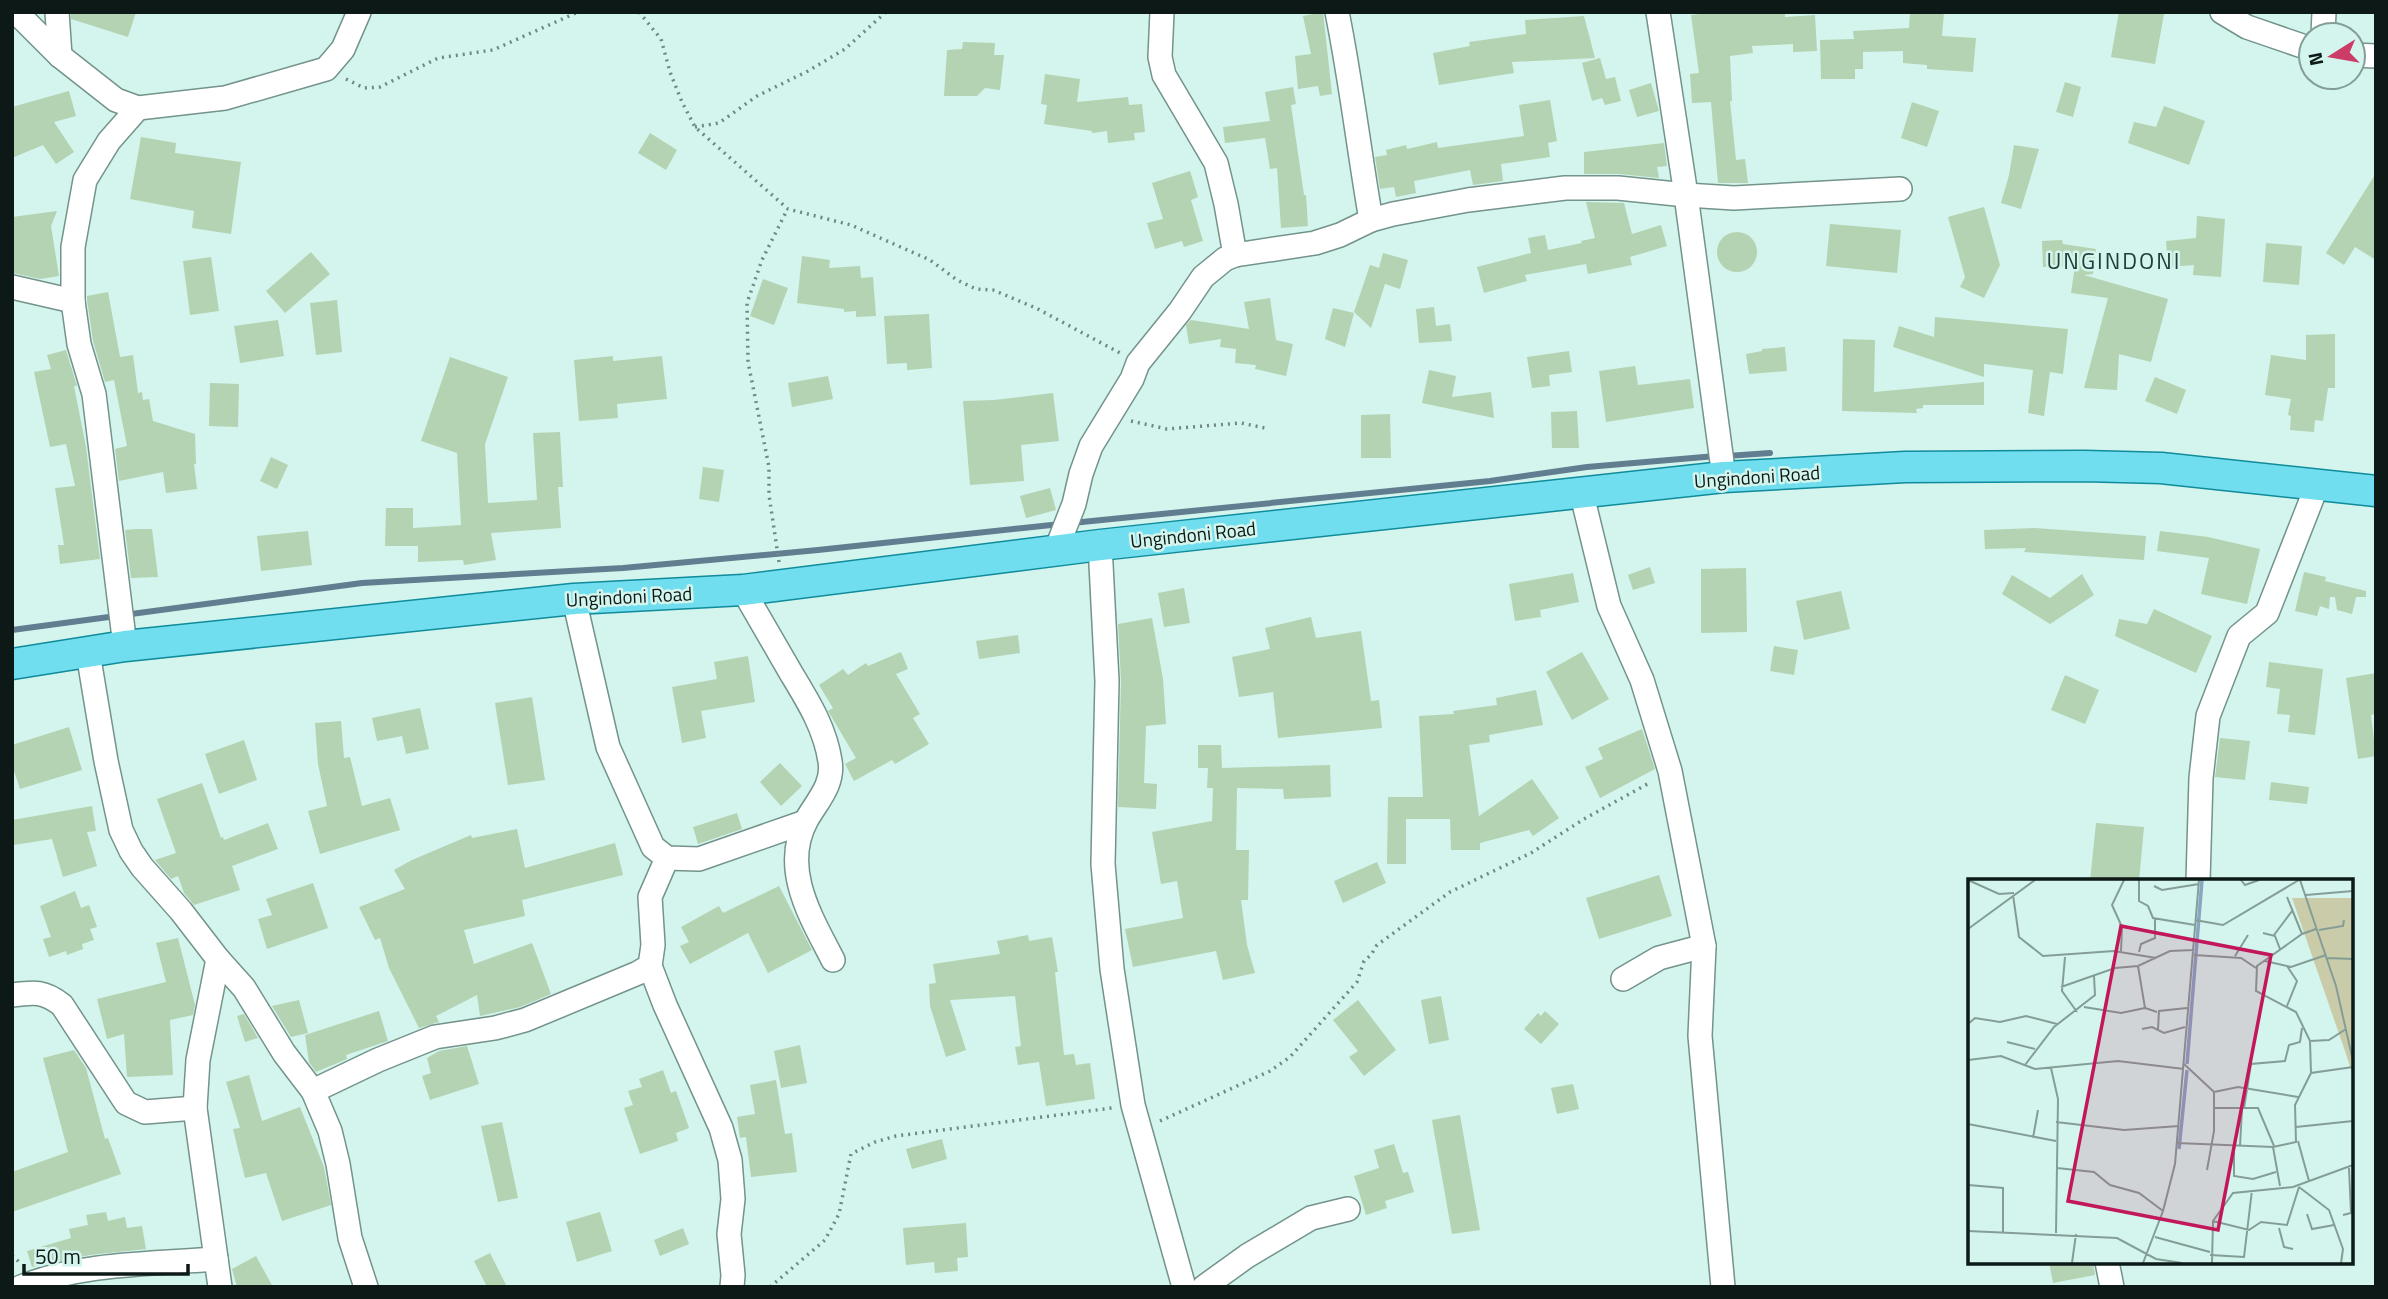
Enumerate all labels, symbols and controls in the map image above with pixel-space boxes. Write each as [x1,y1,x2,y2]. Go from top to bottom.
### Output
north arrow [2297,21,2367,91]
text: N [2299,50,2330,69]
district label: UNGINDONI [2047,243,2181,278]
street label: Ungindoni Road [1693,457,1821,495]
street label: Ungindoni Road [1129,513,1257,555]
street label: Ungindoni Road [565,578,693,614]
inset map [1968,879,2353,1264]
scale bar [24,1232,189,1276]
text: 50 m [35,1240,81,1272]

